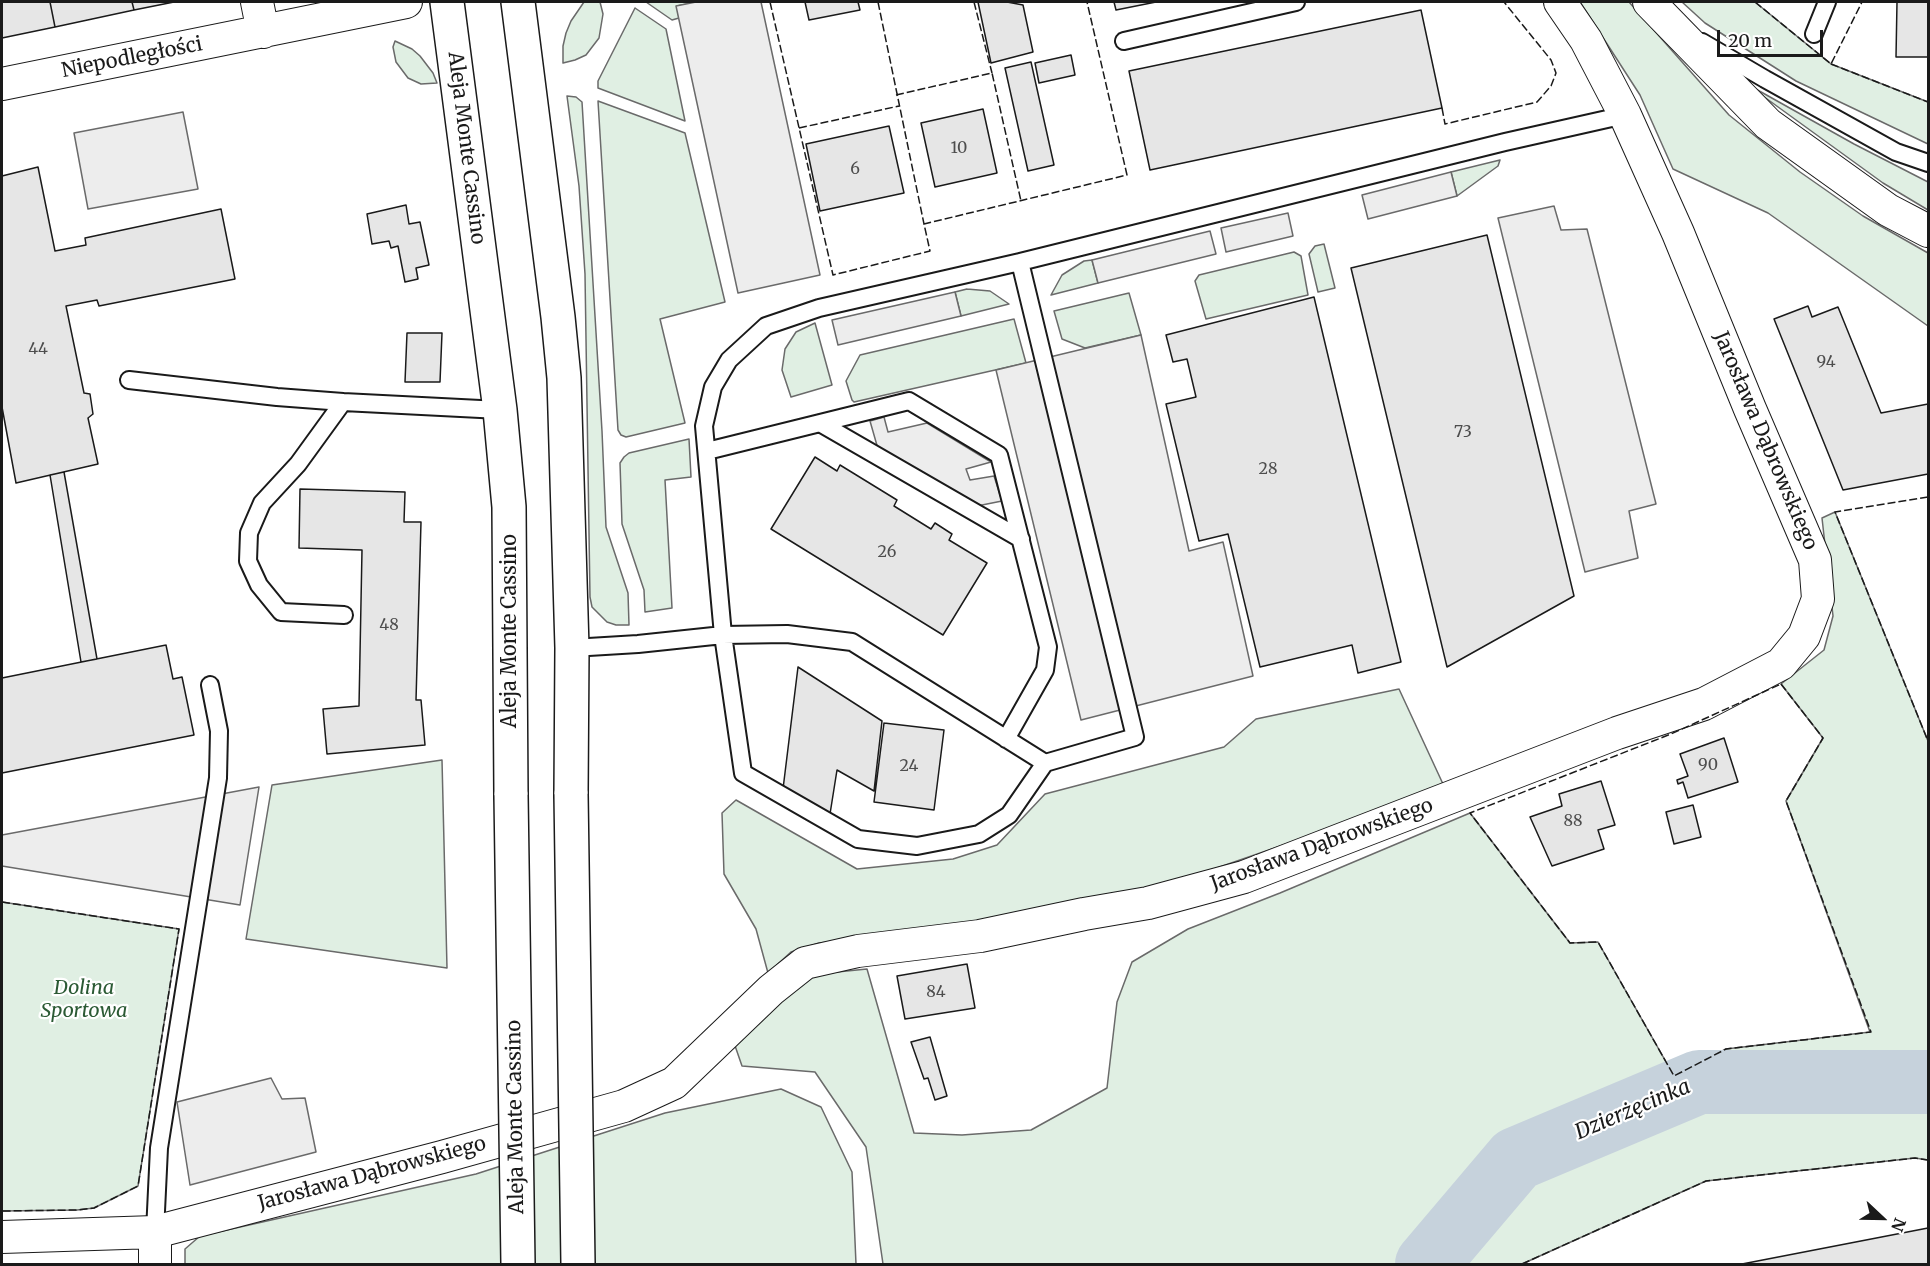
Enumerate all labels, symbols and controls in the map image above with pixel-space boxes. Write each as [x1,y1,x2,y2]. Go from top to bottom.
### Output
scale bar [1720,18,1826,56]
text: 20 m [1728,29,1772,52]
street label: Niepodległości [60,33,204,83]
street label: Aleja Monte Cassino [442,50,490,246]
house number: 10 [951,138,967,158]
house number: 6 [850,159,860,179]
street label: Jarosława Dąbrowskiego [1708,328,1822,554]
house number: 44 [28,339,48,359]
house number: 94 [1816,352,1836,372]
house number: 73 [1454,422,1472,442]
house number: 28 [1259,459,1277,479]
street label: Aleja Monte Cassino [498,534,522,728]
house number: 26 [878,542,896,562]
house number: 48 [379,615,399,635]
house number: 90 [1698,755,1718,775]
house number: 24 [900,756,918,776]
street label: Jarosława Dąbrowskiego [1208,794,1436,896]
house number: 88 [1563,811,1583,831]
park label: Dolina Sportowa [41,976,127,1023]
house number: 84 [926,982,946,1002]
street label: Aleja Monte Cassino [502,1020,530,1214]
water label: Dzierżęcinka [1572,1074,1694,1146]
street label: Jarosława Dąbrowskiego [255,1132,489,1216]
north arrow [1852,1188,1912,1248]
text: N [1887,1215,1910,1234]

